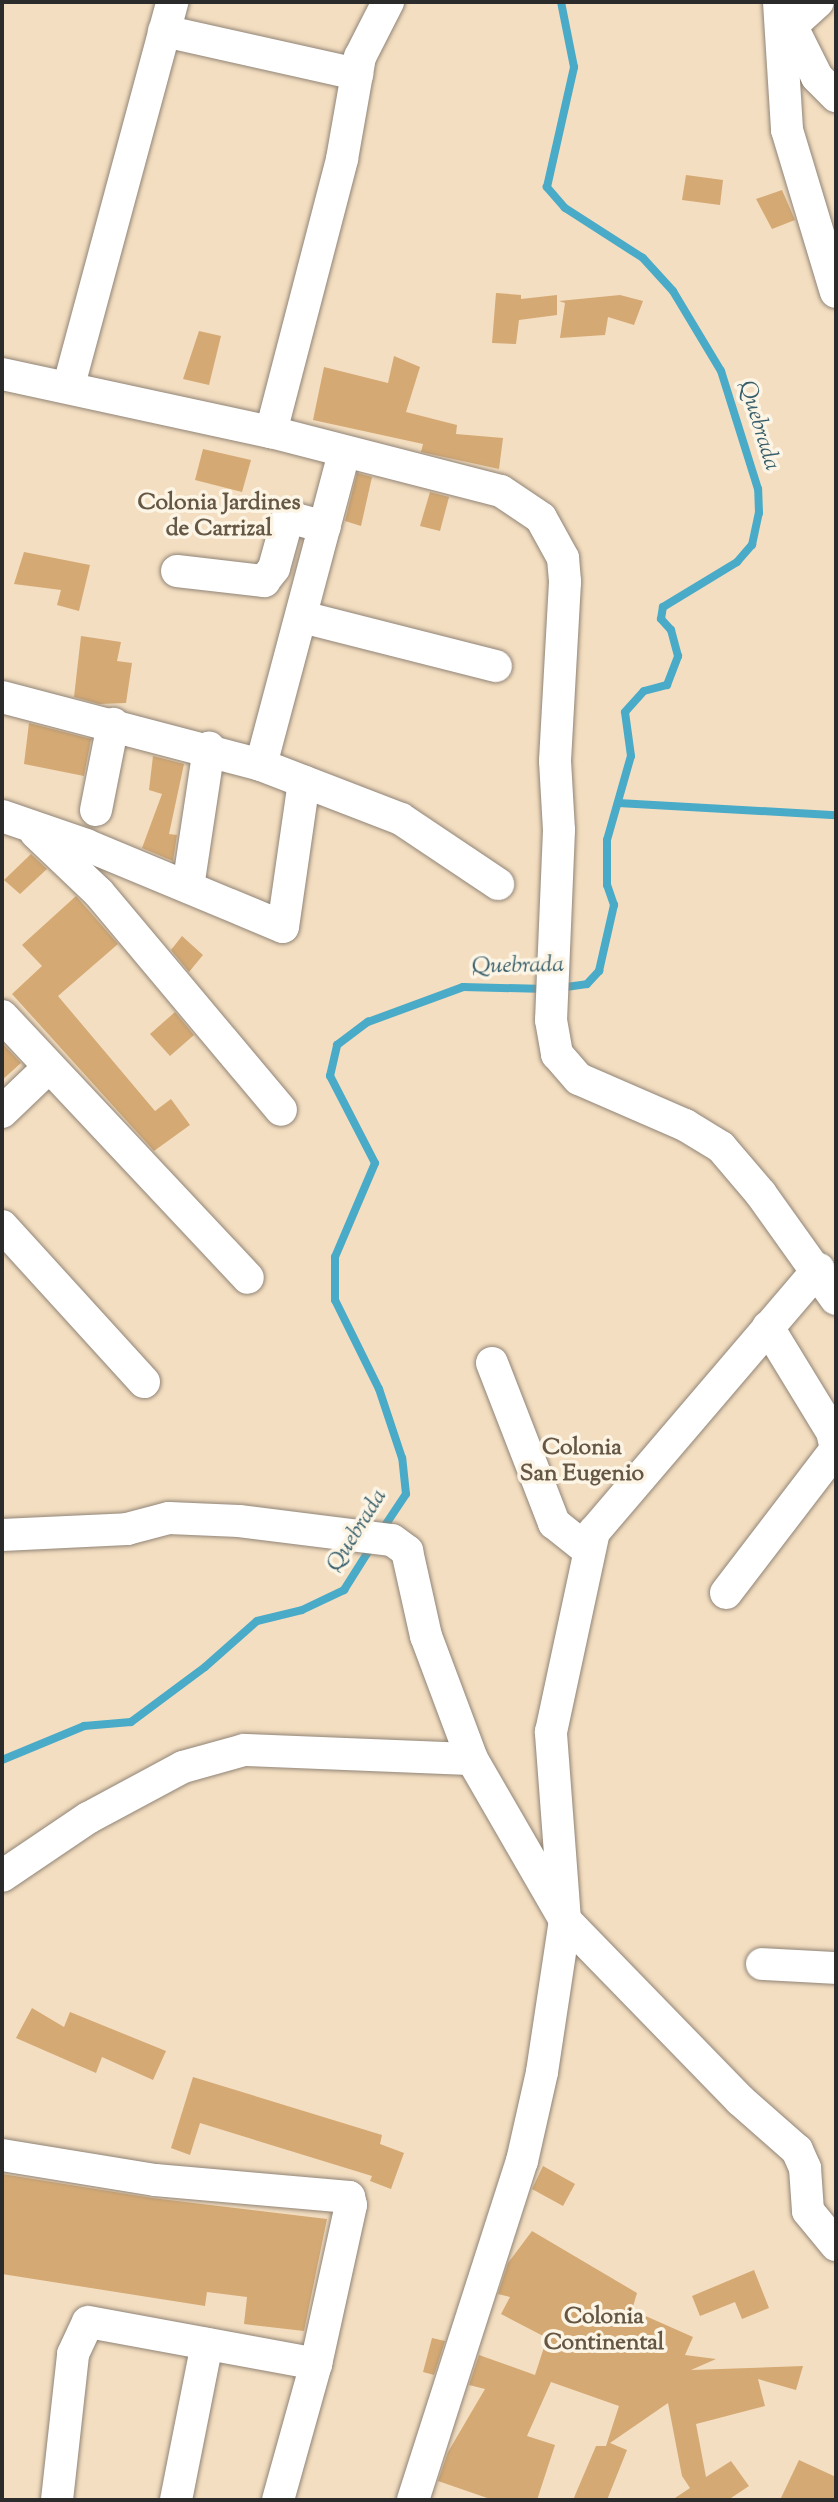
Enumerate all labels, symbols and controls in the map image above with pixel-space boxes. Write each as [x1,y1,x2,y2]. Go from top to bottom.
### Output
water label: Quebrada [731,378,785,474]
district label: Colonia Jardines de Carrizal [138,490,300,544]
water label: Quebrada [472,952,564,982]
district label: Colonia San Eugenio [520,1435,644,1489]
water label: Quebrada [322,1485,394,1577]
district label: Colonia Continental [544,2304,664,2358]

